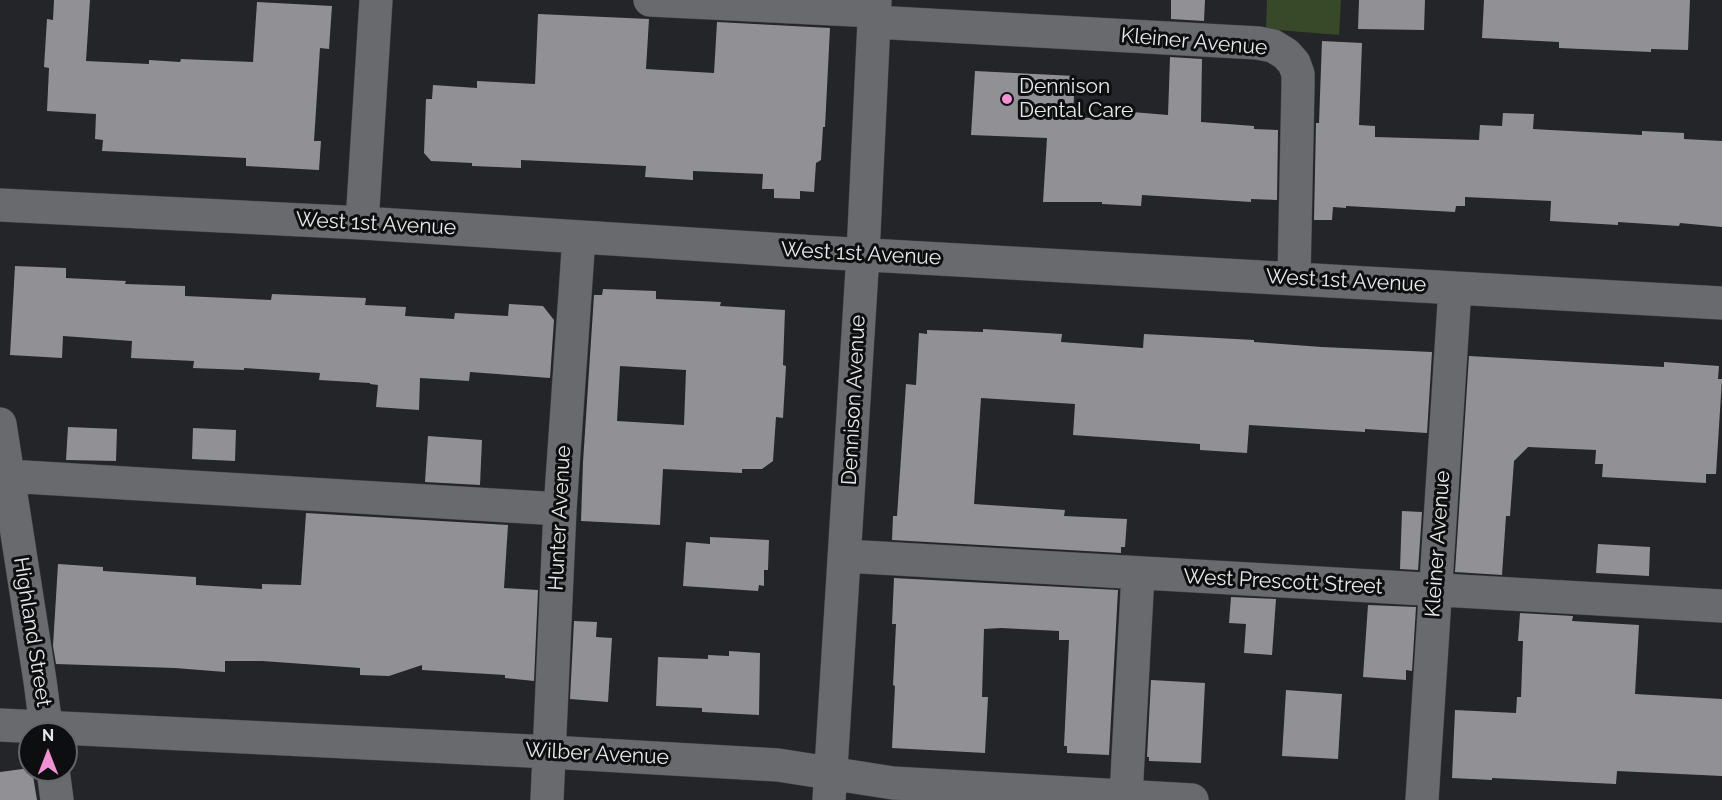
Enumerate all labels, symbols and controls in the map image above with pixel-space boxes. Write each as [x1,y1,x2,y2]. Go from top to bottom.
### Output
street label: Kleiner Avenue [1120,23,1268,61]
place label: Dennison Dental Care [1019,74,1133,124]
marker: Dennison Dental Care [1000,92,1014,106]
street label: West 1st Avenue [295,207,457,241]
street label: West 1st Avenue [780,237,942,271]
street label: West 1st Avenue [1265,264,1427,298]
street label: Dennison Avenue [837,314,871,486]
street label: Hunter Avenue [544,445,576,591]
street label: Kleiner Avenue [1420,470,1456,618]
street label: Highland Street [8,555,56,709]
street label: West Prescott Street [1183,564,1383,600]
north arrow [18,722,78,782]
text: N [42,726,54,745]
street label: Wilber Avenue [524,738,670,770]

